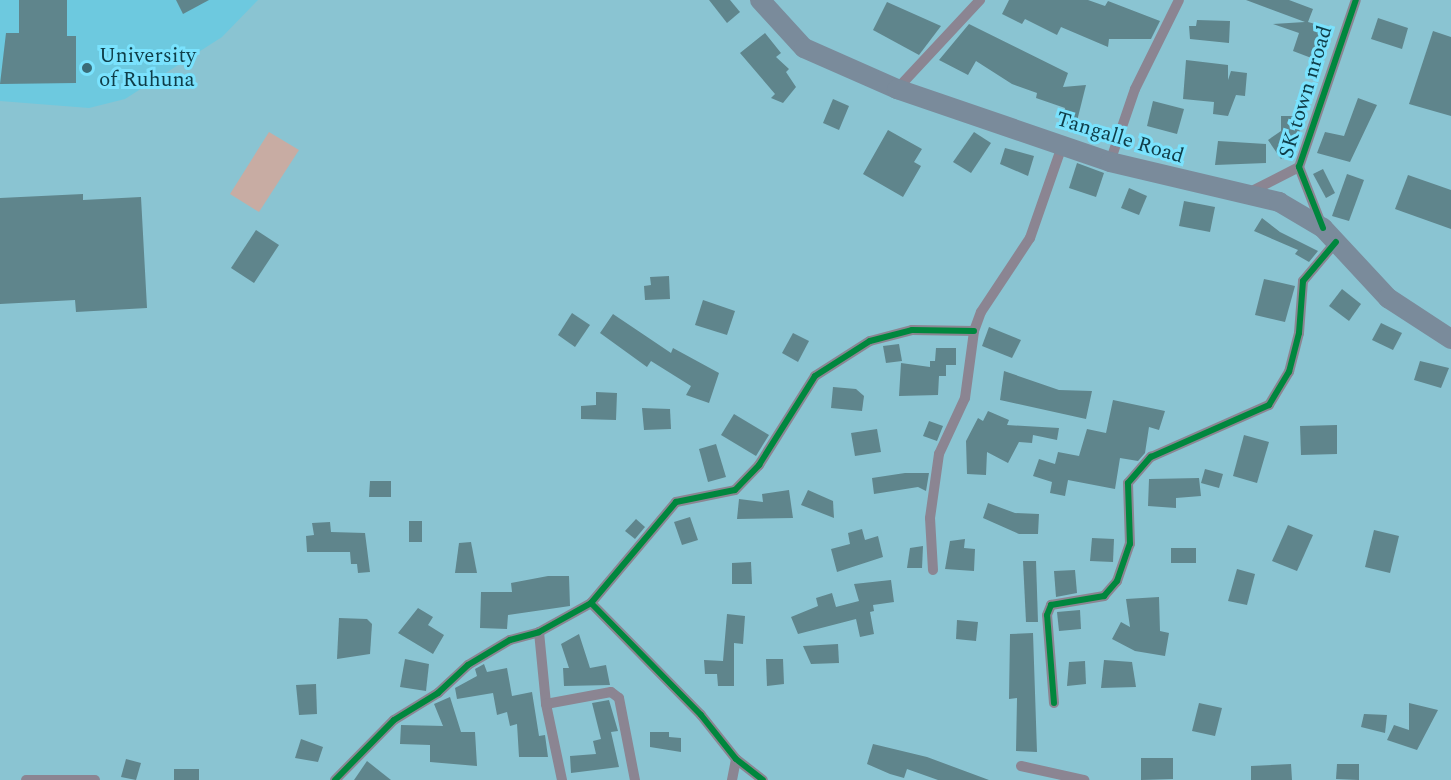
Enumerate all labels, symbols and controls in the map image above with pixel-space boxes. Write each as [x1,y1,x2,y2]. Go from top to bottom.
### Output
street label: SK town nroad [1274,23,1338,161]
place label: University of Ruhuna [99,43,196,93]
marker: University of Ruhuna [80,61,94,75]
street label: Tangalle Road [1053,107,1187,169]

